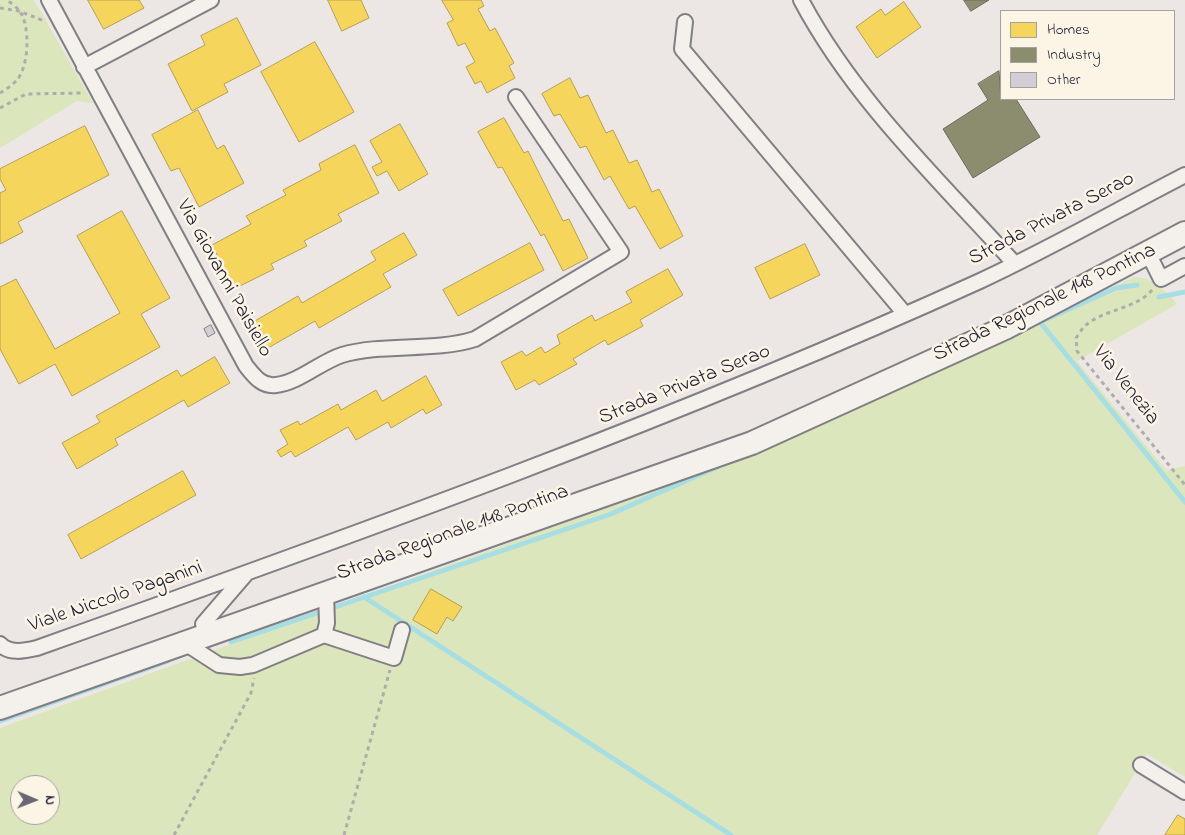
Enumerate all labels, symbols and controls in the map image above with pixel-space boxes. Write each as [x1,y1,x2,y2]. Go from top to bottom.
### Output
legend [1000,10,1175,100]
text: Homes [1047,19,1090,41]
text: Industry [1047,44,1101,66]
text: Other [1047,69,1080,91]
street label: Strada Privata Serao [965,167,1139,273]
street label: Via Giovanni Paisiello [169,196,277,362]
street label: Strada Regionale 148 Pontina [929,239,1161,369]
street label: Strada Privata Serao [596,340,774,432]
street label: Via Venezia [1086,341,1164,431]
street label: Strada Regionale 148 Pontina [334,480,572,588]
street label: Viale Niccolò Paganini [26,556,206,640]
north arrow [10,775,60,825]
text: N [39,795,60,805]

